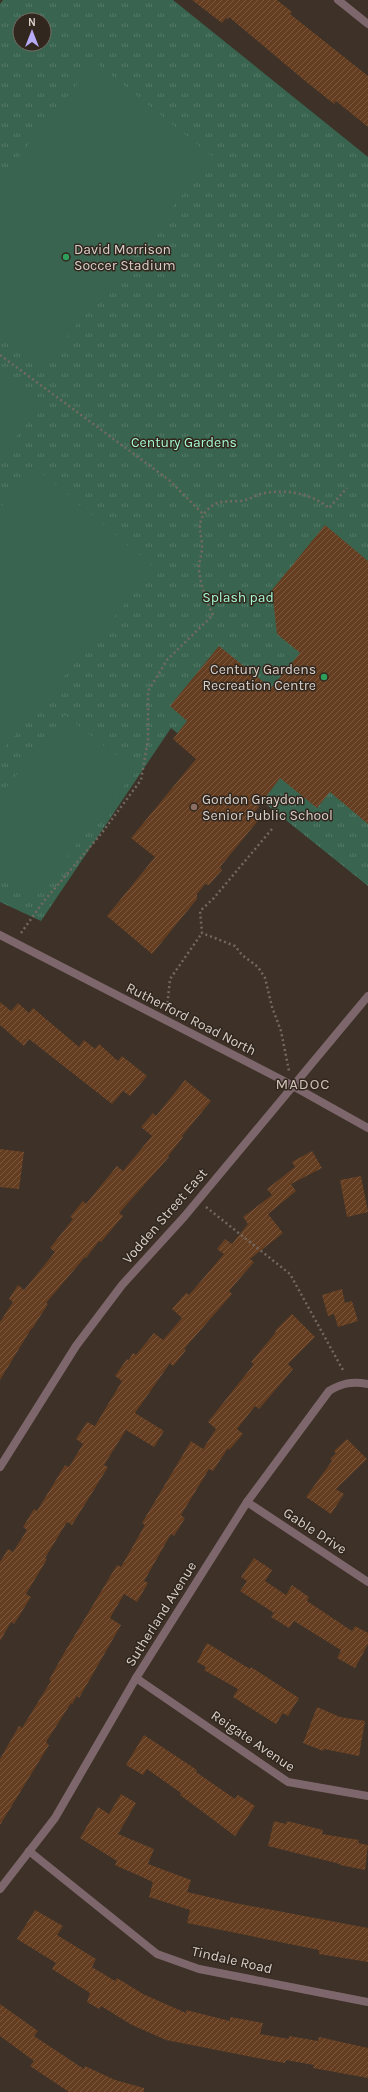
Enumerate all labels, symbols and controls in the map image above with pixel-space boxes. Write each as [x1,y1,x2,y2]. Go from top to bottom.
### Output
north arrow [12,12,52,52]
text: N [28,16,36,29]
place label: David Morrison Soccer Stadium [74,241,176,274]
marker: David Morrison Soccer Stadium [61,252,71,262]
park label: Century Gardens [131,434,237,451]
park label: Splash pad [202,589,274,606]
place label: Century Gardens Recreation Centre [202,661,316,694]
marker: Century Gardens Recreation Centre [319,672,329,682]
place label: Gordon Graydon Senior Public School [202,791,333,824]
marker: Gordon Graydon Senior Public School [189,802,199,812]
street label: Rutherford Road North [123,979,259,1059]
district label: MADOC [275,1075,331,1093]
street label: Vodden Street East [119,1165,211,1267]
street label: Gable Drive [280,1504,350,1558]
street label: Sutherland Avenue [122,1558,200,1670]
street label: Reigate Avenue [208,1707,298,1775]
street label: Tindale Road [190,1942,274,1978]

